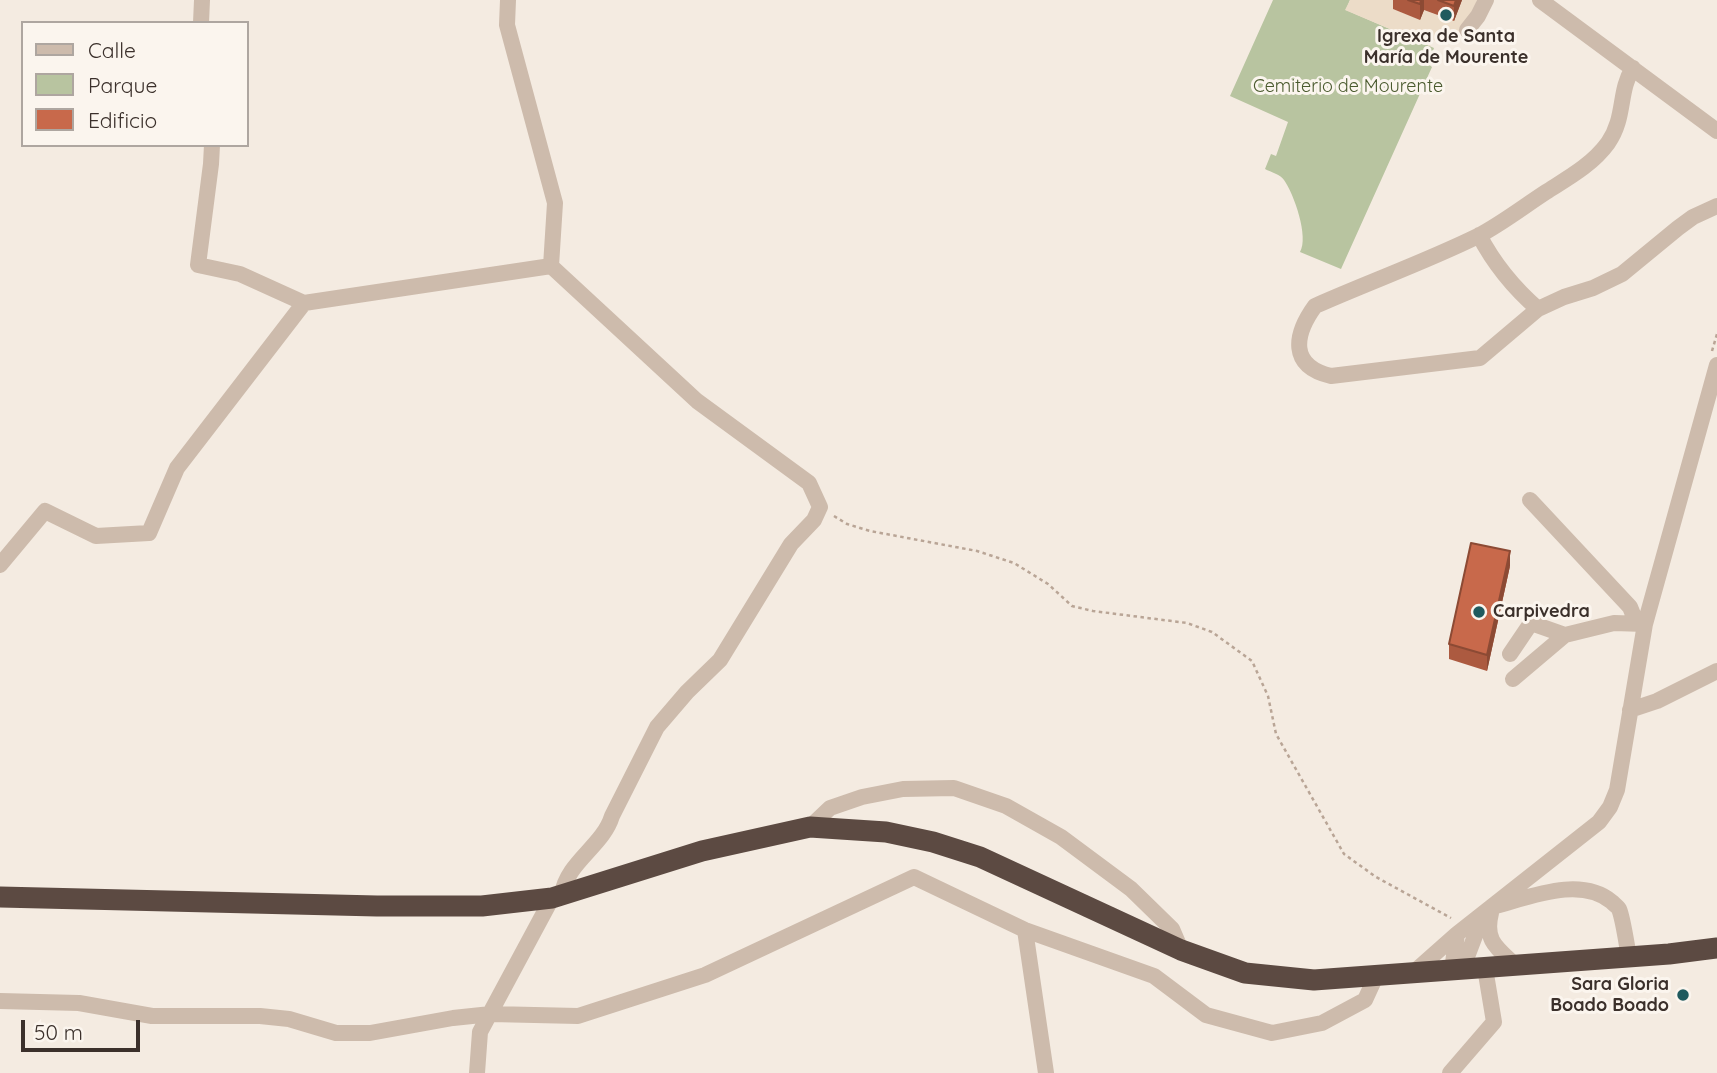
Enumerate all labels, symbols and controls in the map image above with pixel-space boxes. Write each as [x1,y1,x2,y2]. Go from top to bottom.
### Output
marker: Igrexa de Santa María de Mourente [1438,7,1454,23]
legend [21,21,248,147]
place label: Igrexa de Santa María de Mourente [1364,26,1528,68]
text: Calle [88,37,136,63]
text: Parque [88,72,157,98]
park label: Cemiterio de Mourente [1253,76,1443,98]
text: Edificio [88,107,157,133]
place label: Carpivedra [1493,601,1590,623]
marker: Carpivedra [1471,604,1487,620]
place label: Sara Gloria Boado Boado [1550,974,1669,1016]
marker: Sara Gloria Boado Boado [1675,987,1691,1003]
scale bar [24,1006,144,1050]
text: 50 m [34,1019,83,1045]

